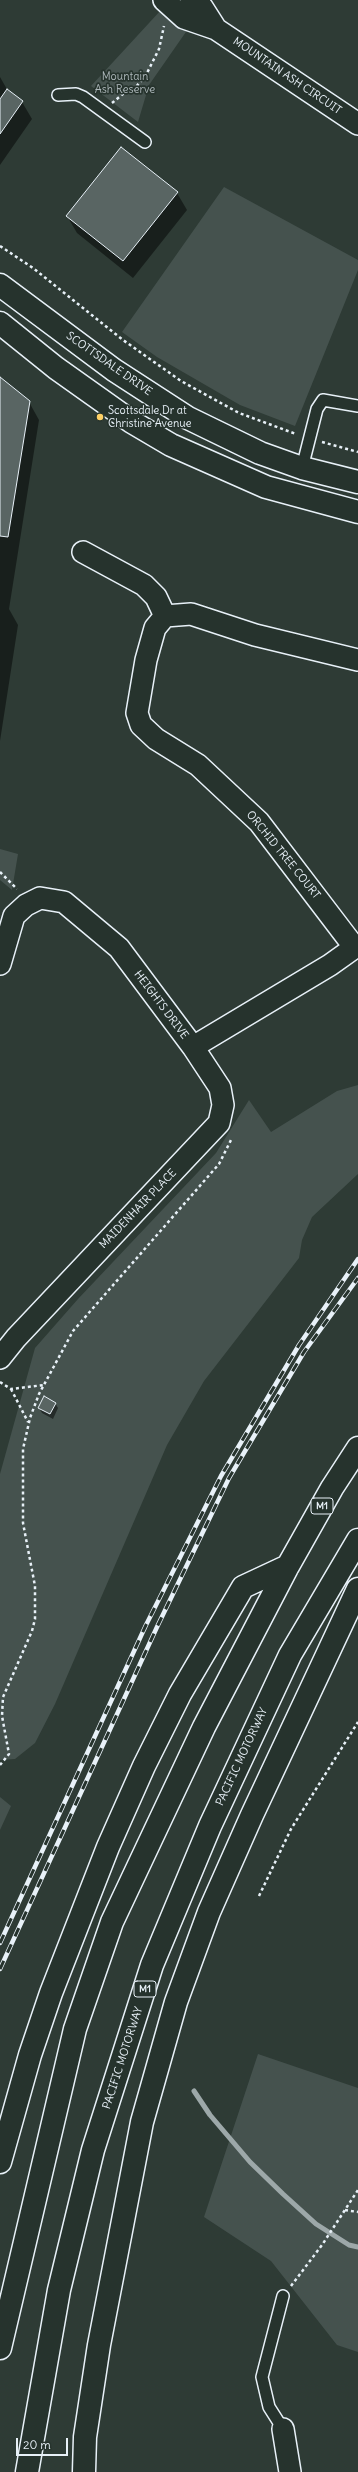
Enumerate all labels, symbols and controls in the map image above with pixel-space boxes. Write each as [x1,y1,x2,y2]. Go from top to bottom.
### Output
street label: MOUNTAIN ASH CIRCUIT [230,35,344,117]
park label: Mountain Ash Reserve [95,70,155,96]
street label: SCOTTSDALE DRIVE [64,329,154,399]
place label: Scottsdale Dr at Christine Avenue [108,404,192,430]
marker: Scottsdale Dr at Christine Avenue [95,412,105,422]
street label: ORCHID TREE COURT [243,808,323,902]
street label: HEIGHTS DRIVE [131,968,191,1042]
street label: MAIDENHAIR PLACE [97,1167,179,1251]
road number: M1 [311,1498,333,1514]
street label: PACIFIC MOTORWAY [213,1706,271,1808]
road number: M1 [134,1981,156,1997]
street label: PACIFIC MOTORWAY [100,2005,146,2111]
scale bar [18,2430,70,2456]
text: 20 m [23,2437,51,2452]

